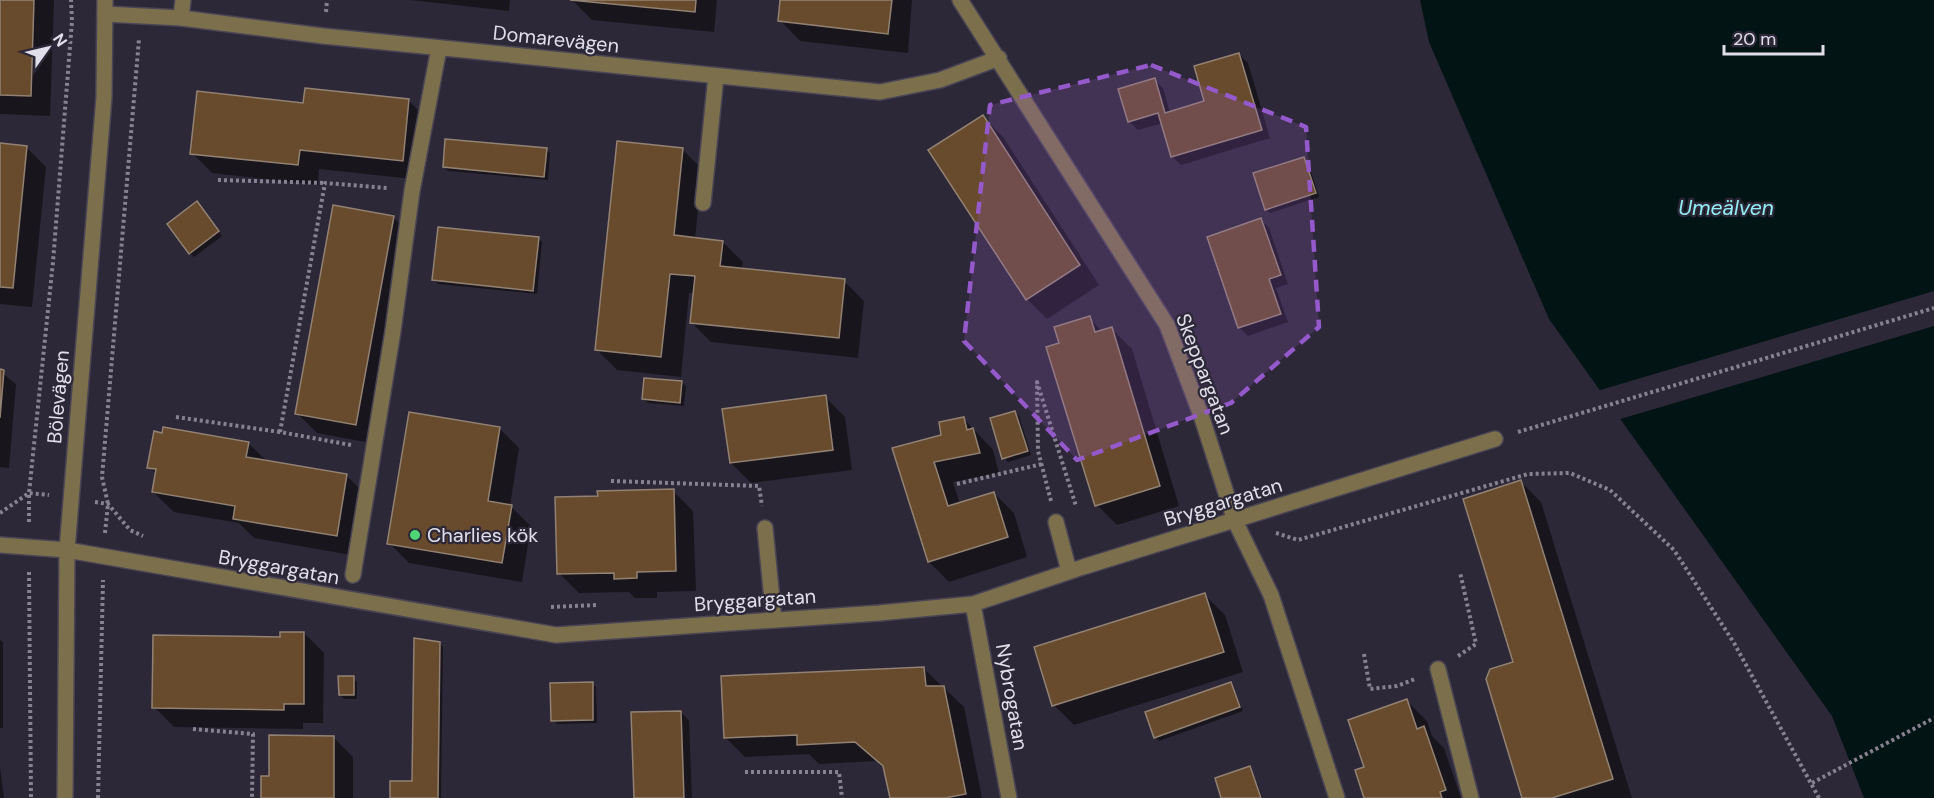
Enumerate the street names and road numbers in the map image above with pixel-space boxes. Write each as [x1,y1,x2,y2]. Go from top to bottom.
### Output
street label: Domarevägen [492,19,620,59]
street label: Skeppargatan [1170,310,1240,438]
street label: Bölevägen [41,349,75,445]
street label: Bryggargatan [1161,472,1285,532]
street label: Bryggargatan [217,544,341,590]
street label: Bryggargatan [693,583,817,617]
street label: Nybrogatan [990,642,1034,752]

